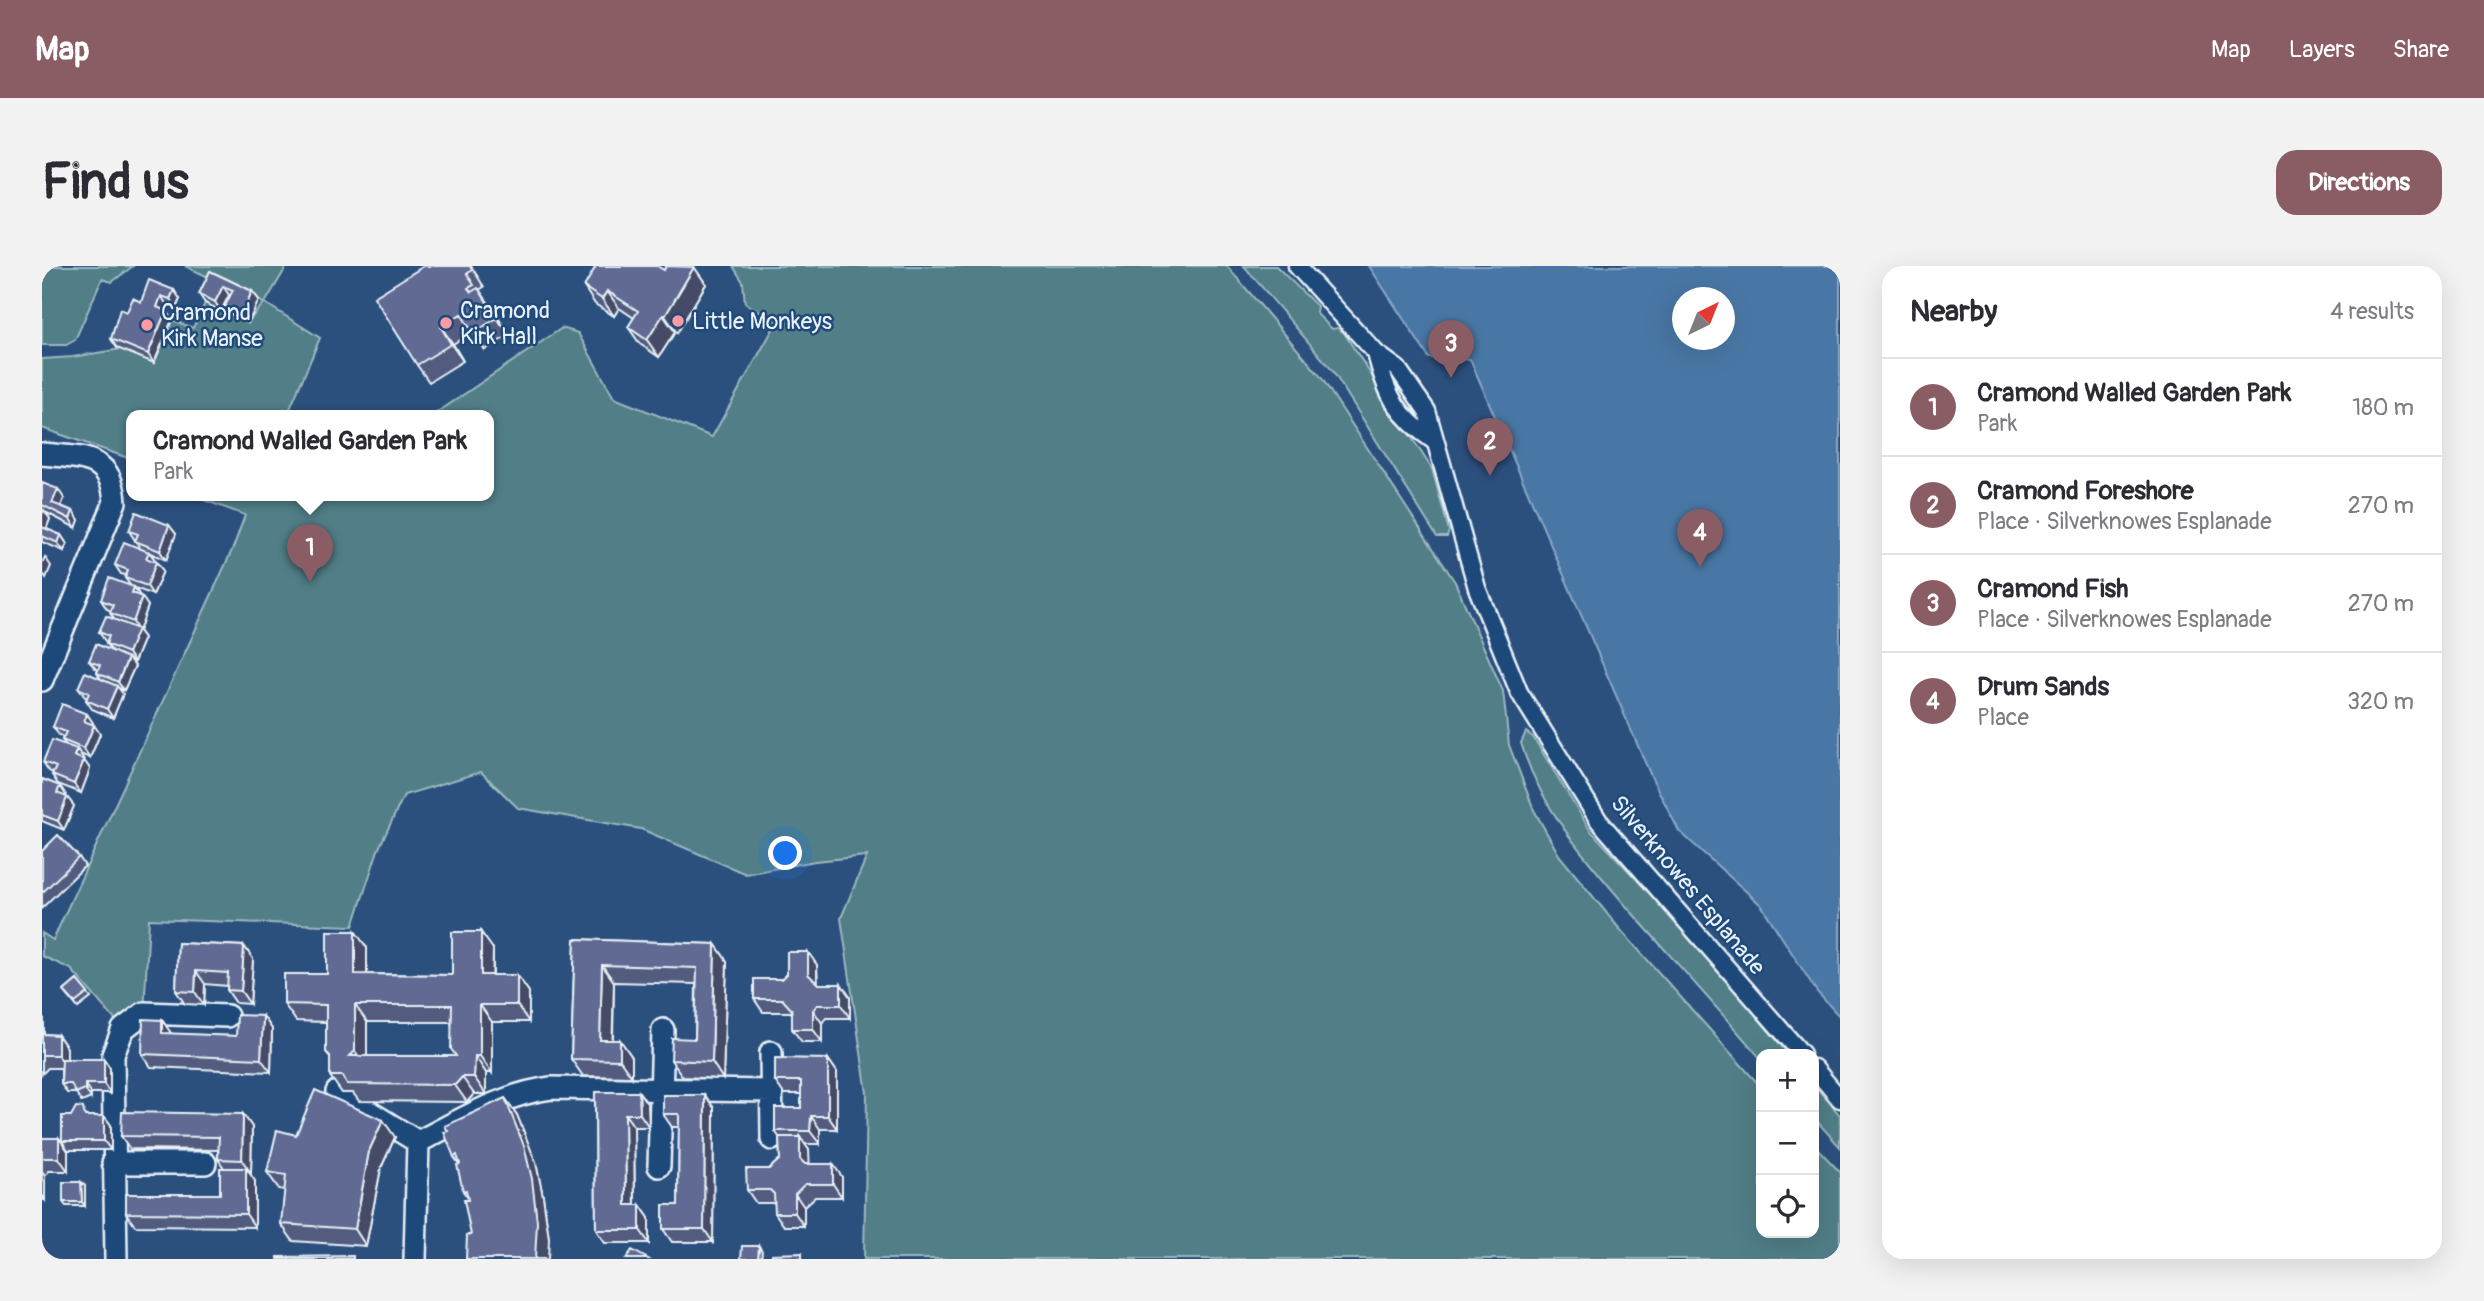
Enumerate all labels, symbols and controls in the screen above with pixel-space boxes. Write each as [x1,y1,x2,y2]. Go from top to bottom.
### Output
text: Map [35,29,90,70]
text: Map [2211,35,2251,64]
text: Layers [2289,35,2355,64]
text: Share [2393,35,2449,64]
button: Directions [2276,150,2442,215]
text: Find us [42,152,189,213]
north arrow [1672,287,1735,350]
text: Nearby [1910,293,1997,330]
place label: Cramond Kirk Hall [460,296,550,351]
text: 4 results [2330,297,2414,326]
place label: Cramond Kirk Manse [161,298,263,353]
place label: Little Monkeys [692,307,832,336]
marker: Little Monkeys [670,313,686,329]
marker: Cramond Kirk Hall [438,315,454,331]
marker: Cramond Kirk Manse [139,317,155,333]
pin: 3 [1428,320,1474,378]
text: Cramond Walled Garden Park [1977,377,2291,409]
text: 1 [1929,393,1938,422]
text: 180 m [2352,393,2414,422]
text: Park [1977,409,2017,438]
popup [126,410,494,501]
pin: 2 [1467,418,1513,476]
text: Cramond Walled Garden Park [153,425,467,457]
text: Park [153,457,193,486]
text: Cramond Foreshore [1977,475,2194,507]
text: 2 [1927,491,1939,520]
text: 270 m [2348,491,2414,520]
text: Place · Silverknowes Esplanade [1977,507,2272,536]
pin: 4 [1677,509,1723,567]
pin: 1 [287,524,333,582]
text: Cramond Fish [1977,573,2128,605]
text: 3 [1927,589,1939,618]
text: 270 m [2348,589,2414,618]
text: Place · Silverknowes Esplanade [1977,605,2272,634]
text: Drum Sands [1977,671,2109,703]
text: 4 [1926,687,1940,716]
text: 320 m [2347,687,2414,716]
text: Place [1977,703,2029,732]
street label: Silverknowes Esplanade [1604,789,1772,981]
your location [768,836,802,870]
map controls [1756,1049,1819,1238]
button: + [1756,1049,1819,1112]
button: − [1756,1112,1819,1175]
button: locate [1756,1175,1819,1238]

